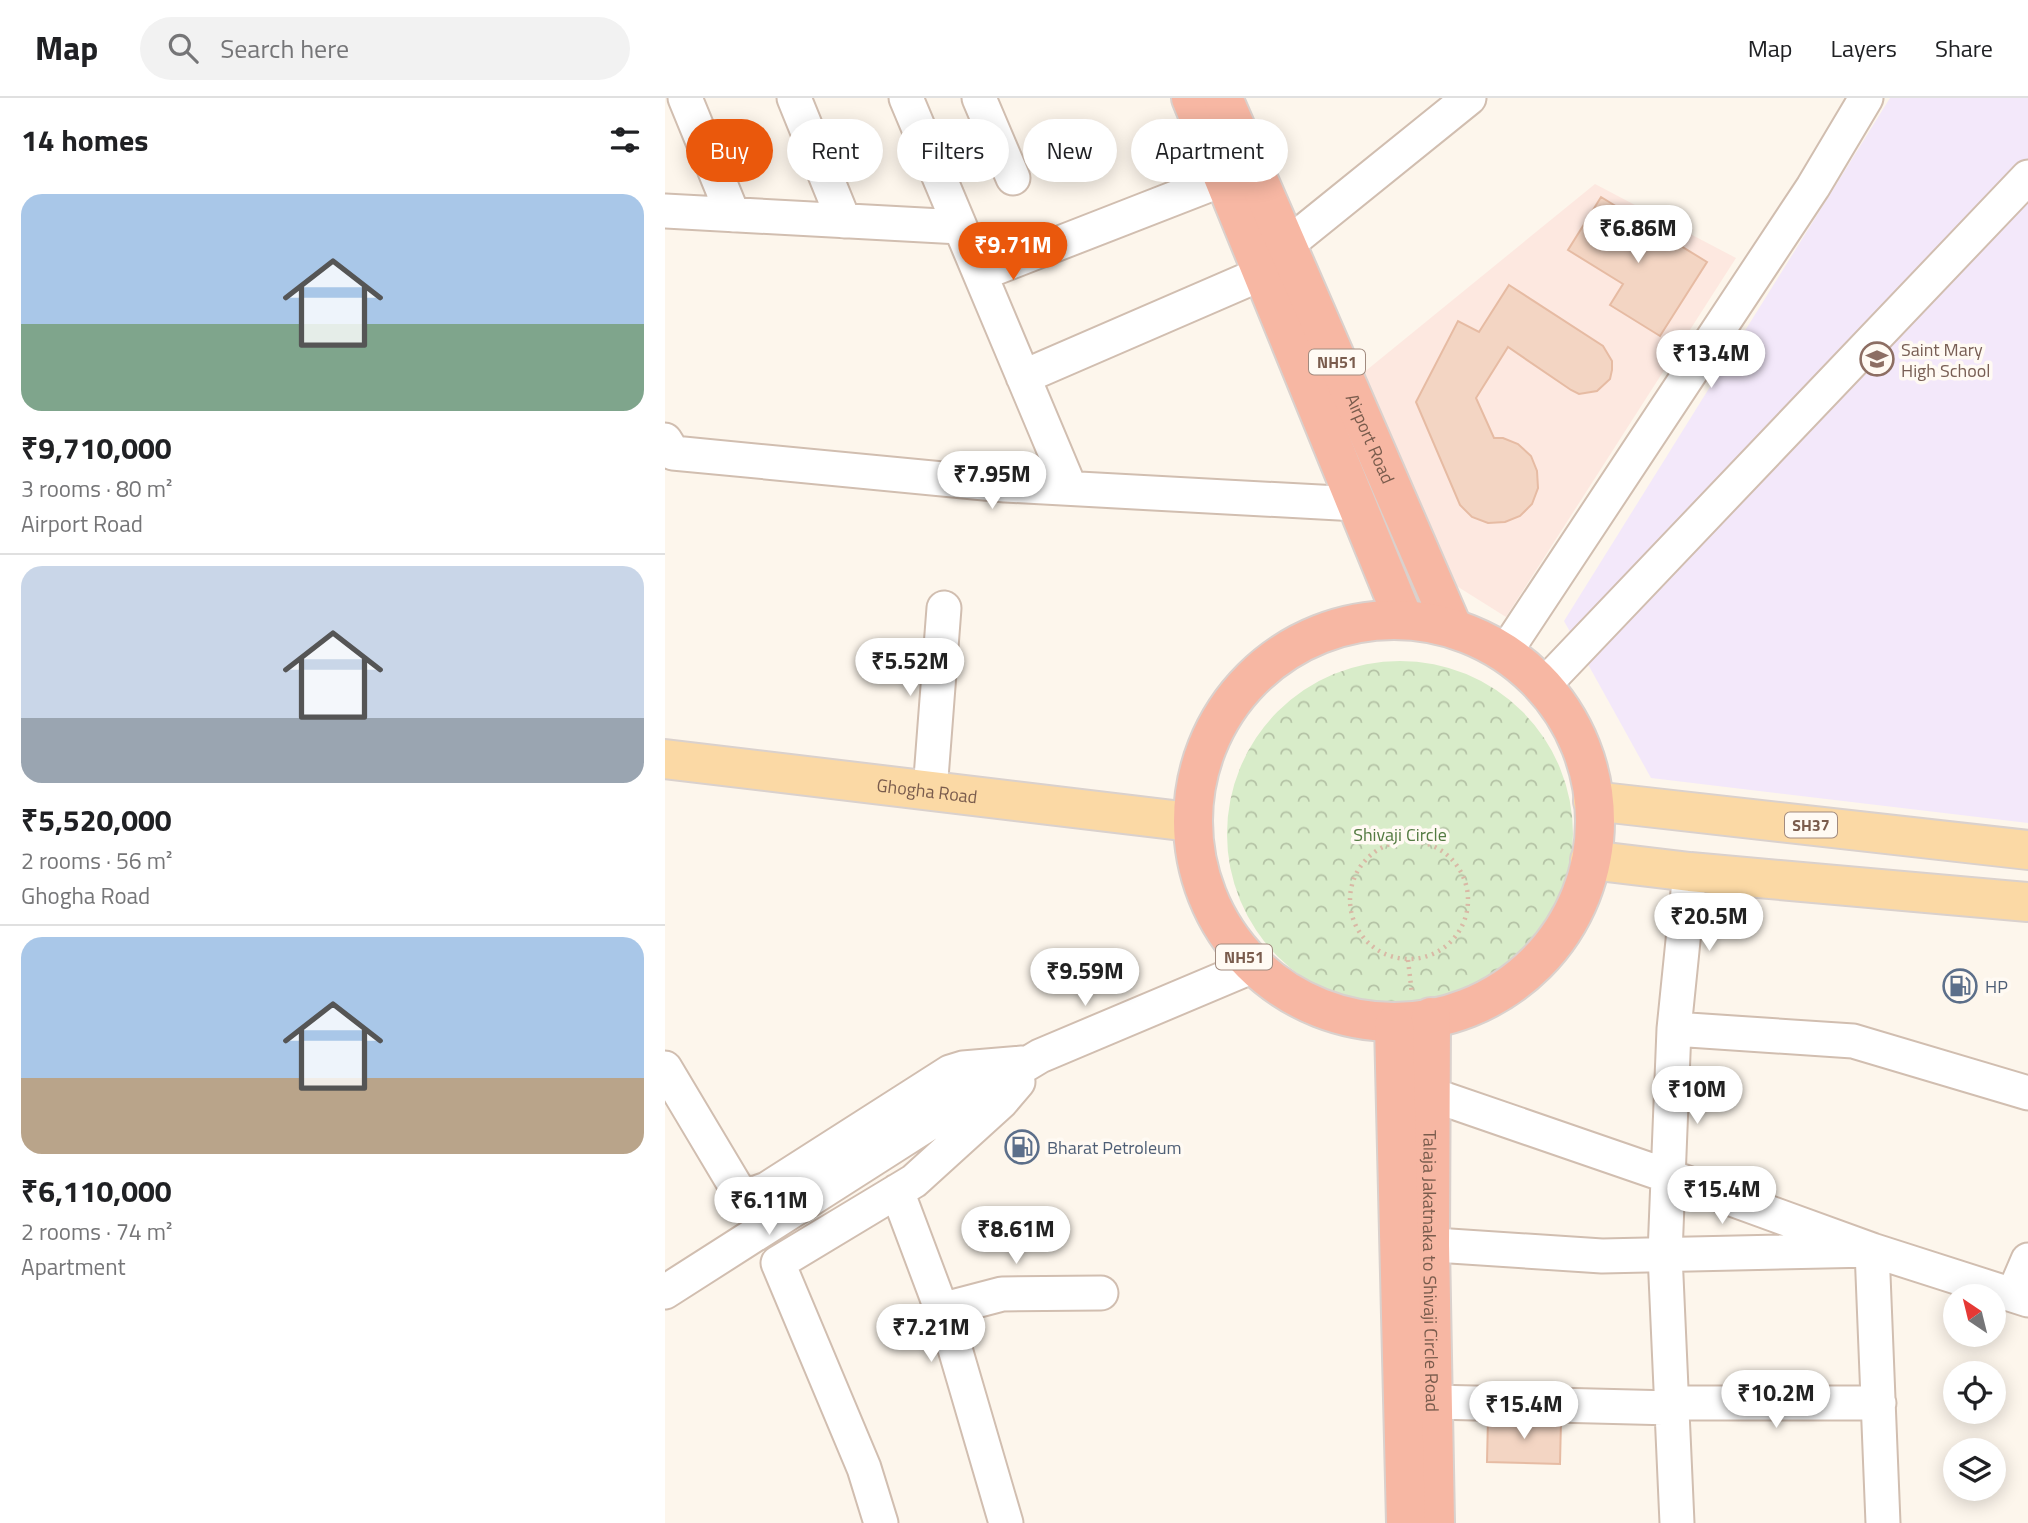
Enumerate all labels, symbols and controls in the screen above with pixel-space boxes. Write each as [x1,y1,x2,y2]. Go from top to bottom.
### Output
search box [140,17,630,80]
text: Map [35,23,98,73]
icon: search [164,29,202,67]
text: Search here [220,29,349,68]
text: Map [1748,30,1793,66]
text: Layers [1831,30,1897,66]
text: Share [1935,30,1993,66]
text: 14 homes [21,117,148,163]
chip: Buy [686,119,773,182]
chip: Rent [787,119,883,182]
chip: Filters [897,119,1009,182]
chip: New [1023,119,1117,182]
chip: Apartment [1131,119,1288,182]
icon: filters [606,121,644,159]
pin: ₹6.86M [1581,206,1695,265]
text: ₹6.86M [1599,210,1677,245]
pin: ₹9.71M [956,222,1070,282]
text: ₹9.71M [974,227,1052,262]
icon: home [270,240,396,366]
pin: ₹13.4M [1654,330,1768,390]
text: ₹13.4M [1672,335,1750,370]
place label: Saint Mary High School [1901,336,1990,384]
school or university icon: Saint Mary High School [1858,340,1896,378]
road number: NH51 [1309,350,1365,374]
street label: Airport Road [1339,389,1402,488]
text: ₹9,710,000 [21,425,172,471]
pin: ₹7.95M [935,452,1049,511]
text: ₹7.95M [953,456,1031,491]
text: 3 rooms · 80 m² [21,471,172,506]
text: Airport Road [21,506,143,541]
icon: home [270,612,396,738]
pin: ₹5.52M [853,638,967,698]
text: ₹5.52M [871,643,949,678]
street label: Ghogha Road [875,771,979,810]
text: ₹5,520,000 [21,797,172,843]
road number: SH37 [1785,812,1837,838]
park label: Shivaji Circle [1353,821,1447,848]
text: 2 rooms · 56 m² [21,843,172,878]
text: Ghogha Road [21,878,150,913]
pin: ₹20.5M [1652,894,1766,953]
text: ₹20.5M [1670,898,1748,933]
road number: NH51 [1216,944,1272,970]
pin: ₹9.59M [1028,948,1142,1008]
text: ₹9.59M [1046,953,1124,988]
fuel station icon: HP [1941,967,1979,1005]
place label: HP [1985,973,2008,1000]
icon: home [270,983,396,1109]
pin: ₹10M [1656,1066,1738,1126]
text: ₹10M [1668,1071,1726,1106]
fuel station icon: Bharat Petroleum [1003,1128,1041,1166]
street label: Talaja Jakatnaka to Shivaji Circle Road [1416,1130,1447,1412]
place label: Bharat Petroleum [1047,1134,1182,1161]
pin: ₹15.4M [1665,1166,1779,1226]
text: ₹6,110,000 [21,1168,172,1214]
text: ₹15.4M [1683,1171,1761,1206]
pin: ₹6.11M [712,1178,826,1237]
text: ₹6.11M [730,1182,808,1217]
pin: ₹8.61M [959,1206,1073,1266]
text: ₹8.61M [977,1211,1055,1246]
text: 2 rooms · 74 m² [21,1214,172,1249]
text: Apartment [21,1249,126,1284]
north arrow [1943,1284,2005,1348]
map controls [1943,1284,2006,1501]
pin: ₹7.21M [874,1304,988,1364]
text: ₹7.21M [892,1309,970,1344]
button: locate [1943,1361,2006,1424]
pin: ₹10.2M [1719,1370,1833,1430]
text: ₹10.2M [1737,1375,1815,1410]
pin: ₹15.4M [1467,1382,1581,1441]
text: ₹15.4M [1485,1386,1563,1421]
button: layers [1943,1438,2006,1501]

